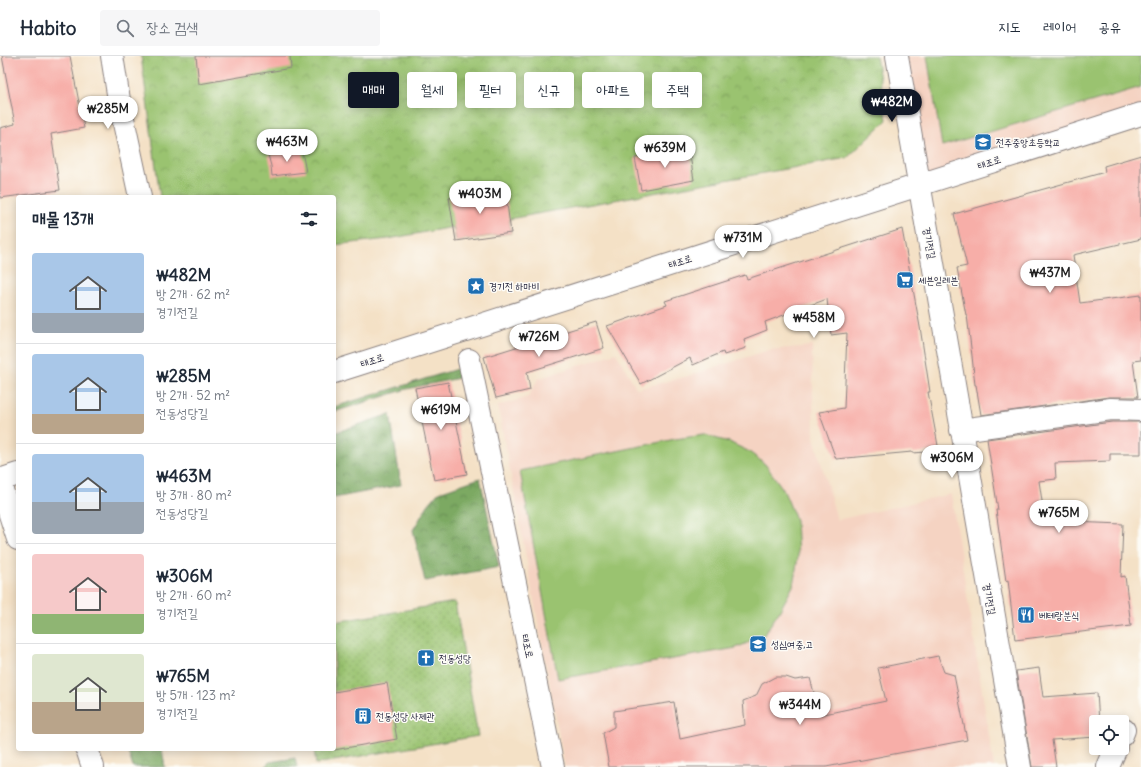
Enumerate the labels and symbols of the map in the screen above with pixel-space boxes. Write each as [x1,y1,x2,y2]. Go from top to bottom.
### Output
pin: ₩482M [864,89,920,123]
pin: ₩285M [80,96,136,130]
pin: ₩463M [259,129,315,163]
school or university icon: 전주중앙초등학교 [973,132,993,152]
pin: ₩639M [637,135,693,169]
place label: 전주중앙초등학교 [996,136,1060,149]
street label: 태조로 [976,153,1003,172]
pin: ₩403M [452,181,508,215]
pin: ₩731M [715,225,771,259]
street label: 경기전길 [920,226,939,260]
street label: 태조로 [667,252,694,271]
pin: ₩437M [1022,260,1078,294]
supermarket icon: 세븐일레븐 [895,270,915,290]
place label: 세븐일레븐 [918,274,958,287]
place icon: 경기전 하마비 [466,276,486,296]
place label: 경기전 하마비 [489,280,540,293]
pin: ₩458M [786,305,842,339]
pin: ₩726M [511,324,567,358]
street label: 태조로 [359,351,386,370]
pin: ₩619M [413,397,469,431]
pin: ₩306M [924,445,980,479]
pin: ₩765M [1031,500,1087,534]
street label: 경기전길 [980,582,999,616]
restaurant icon: 베테랑분식 [1016,605,1036,625]
place label: 베테랑분식 [1039,609,1079,622]
street label: 태조로 [519,633,536,659]
school or university icon: 성심여중,고 [748,634,768,654]
place label: 성심여중,고 [771,638,813,651]
church icon: 전동성당 [416,648,436,668]
place label: 전동성당 [439,652,471,665]
pin: ₩344M [772,692,828,726]
building icon: 전동성당 사제관 [353,706,373,726]
place label: 전동성당 사제관 [376,710,435,723]

